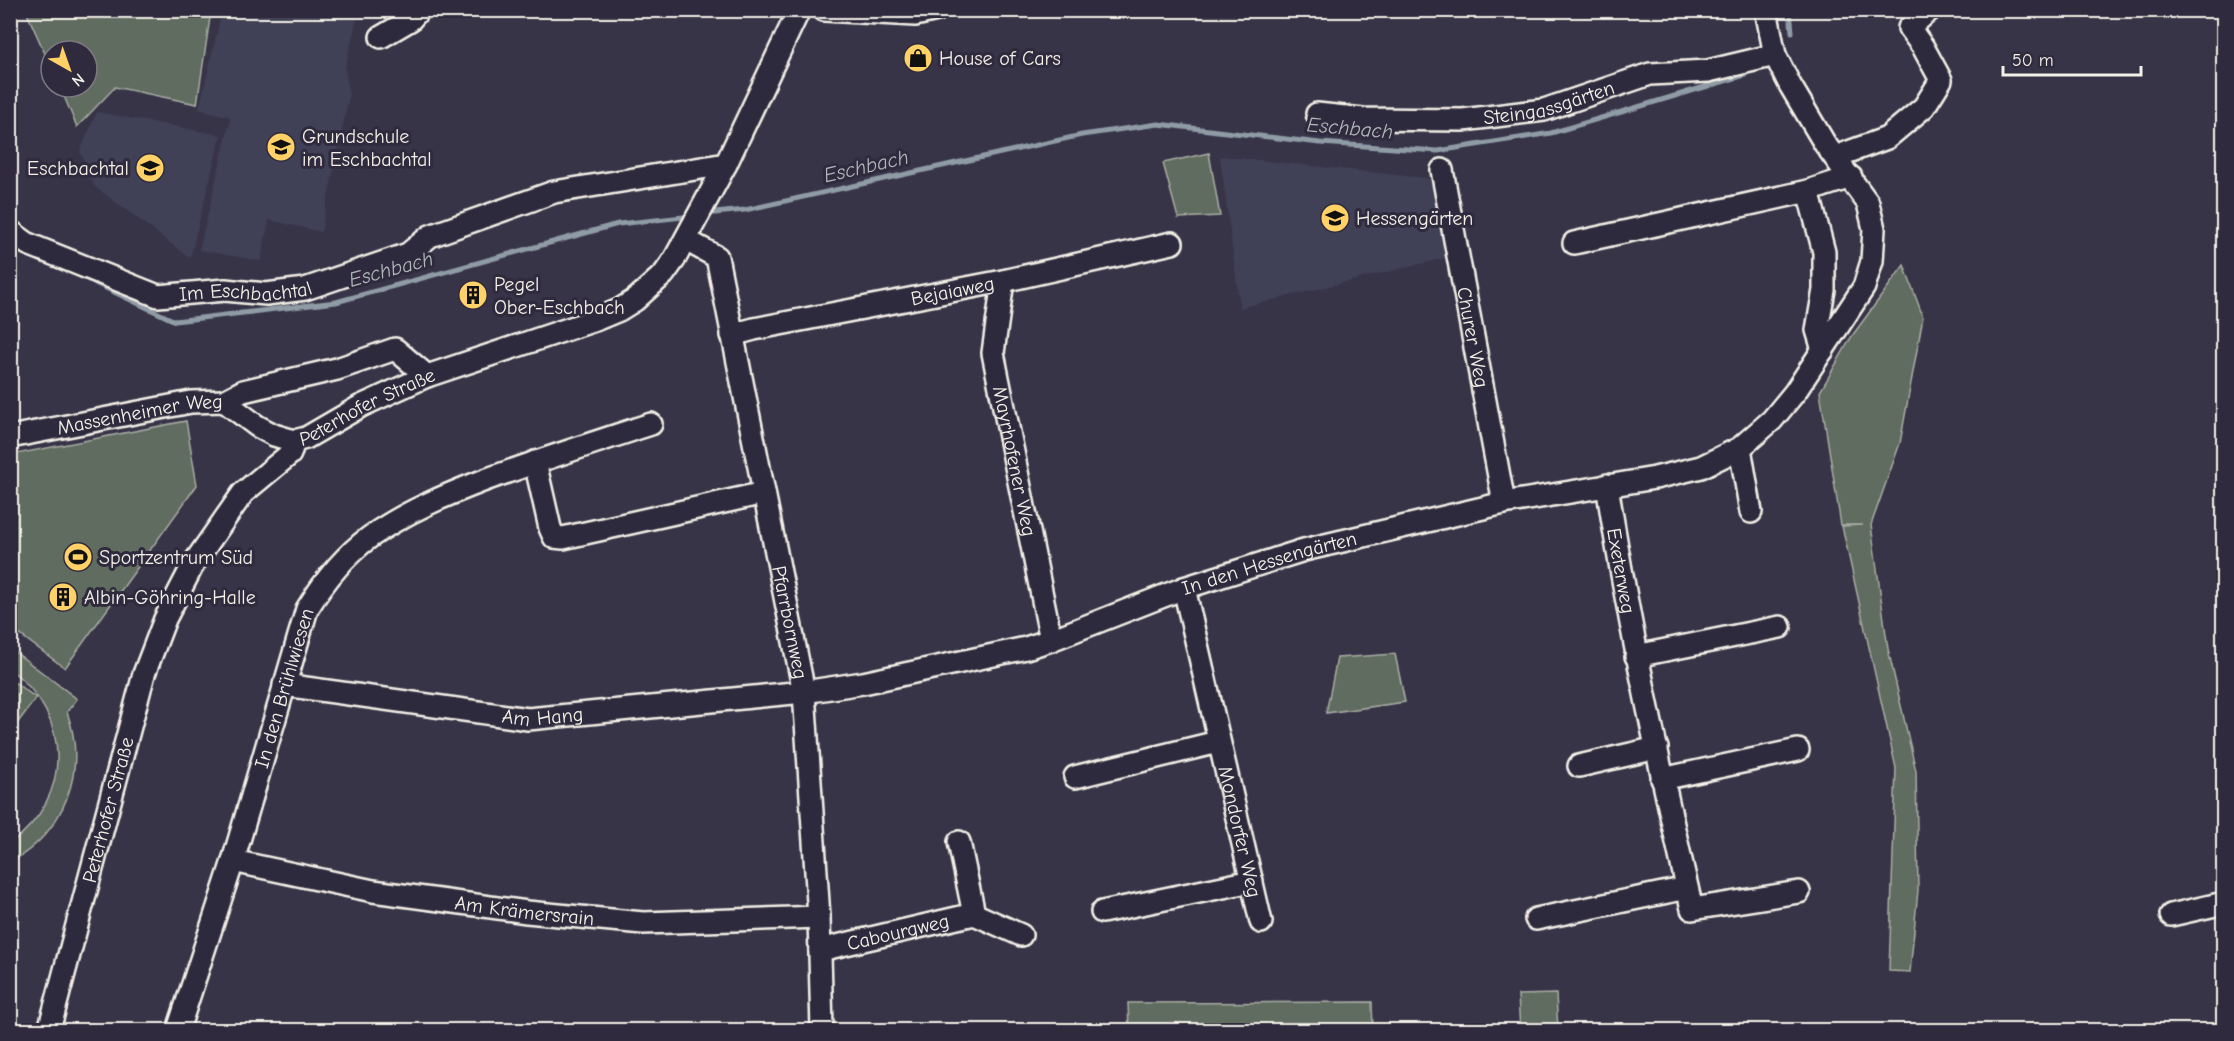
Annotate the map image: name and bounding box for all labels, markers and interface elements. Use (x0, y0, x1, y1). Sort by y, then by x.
north arrow (39, 39, 99, 99)
scale bar (2003, 39, 2141, 77)
shop icon: House of Cars (902, 42, 934, 74)
place label: House of Cars (939, 47, 1061, 70)
text: 50 m (2012, 50, 2054, 71)
text: N (68, 69, 88, 90)
street label: Steingassgärten (1482, 76, 1617, 129)
water label: Eschbach (1306, 112, 1394, 144)
place label: Grundschule im Eschbachtal (302, 125, 432, 171)
school or university icon: Grundschule im Eschbachtal (265, 131, 297, 163)
water label: Eschbach (821, 145, 911, 187)
school or university icon: Eschbachtal (134, 152, 166, 184)
place label: Eschbachtal (27, 157, 129, 180)
school or university icon: Hessengärten (1319, 202, 1351, 234)
place label: Hessengärten (1356, 207, 1473, 230)
water label: Eschbach (346, 246, 436, 292)
street label: Bejaiaweg (909, 271, 996, 310)
place label: Pegel Ober-Eschbach (494, 273, 625, 319)
street label: Im Eschbachtal (178, 276, 315, 306)
building icon: Pegel Ober-Eschbach (457, 279, 489, 311)
street label: Churer Weg (1452, 285, 1494, 389)
street label: Peterhofer Straße (297, 363, 438, 451)
street label: Mayrhofener Weg (988, 384, 1041, 538)
street label: Massenheimer Weg (55, 390, 223, 439)
street label: Exeterweg (1603, 526, 1640, 615)
street label: In den Hessengärten (1179, 527, 1359, 599)
sports icon: Sportzentrum Süd (62, 541, 94, 573)
place label: Sportzentrum Süd (99, 546, 253, 569)
street label: Pfarrbornweg (768, 564, 813, 681)
building icon: Albin-Göhring-Halle (47, 581, 79, 613)
place label: Albin-Göhring-Halle (84, 586, 256, 609)
street label: In den Brühlwiesen (249, 605, 318, 771)
street label: Am Hang (501, 702, 584, 731)
street label: Peterhofer Straße (77, 734, 138, 885)
street label: Mondorfer Weg (1214, 764, 1266, 900)
street label: Am Krämersrain (453, 891, 595, 930)
street label: Cabourgweg (844, 909, 951, 955)

